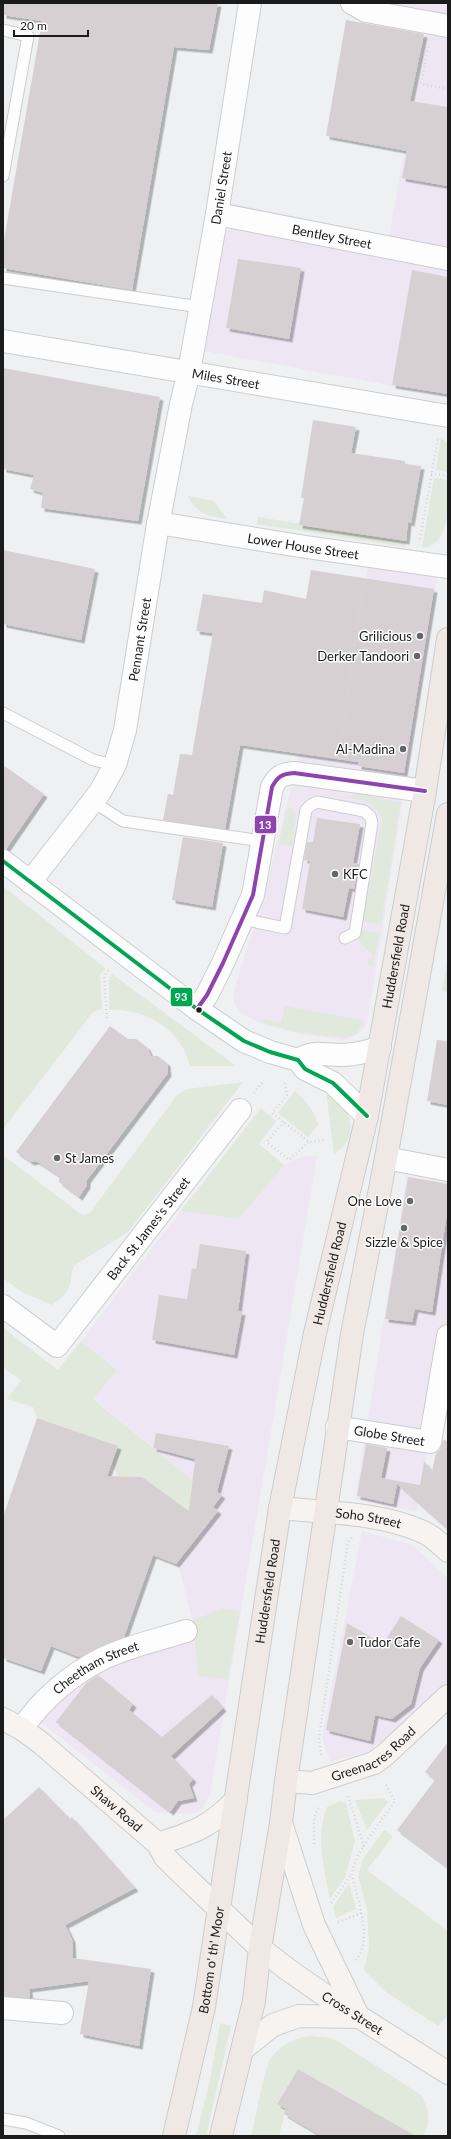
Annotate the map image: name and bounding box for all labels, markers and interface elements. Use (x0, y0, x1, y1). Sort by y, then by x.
scale bar (14, 12, 88, 38)
text: 20 m (20, 18, 47, 33)
street label: Daniel Street (207, 150, 235, 226)
street label: Bentley Street (291, 221, 373, 252)
street label: Miles Street (191, 365, 261, 392)
street label: Lower House Street (246, 530, 360, 562)
street label: Pennant Street (125, 596, 154, 683)
place label: Grilicious (359, 628, 412, 644)
marker: Grilicious (415, 631, 425, 641)
place label: Derker Tandoori (317, 648, 409, 664)
marker: Derker Tandoori (412, 651, 422, 661)
place label: Al-Madina (336, 741, 395, 757)
marker: Al-Madina (398, 744, 408, 754)
line badge: 13 (254, 815, 277, 834)
text: 13 (259, 818, 271, 831)
place label: KFC (343, 866, 368, 882)
marker: KFC (330, 869, 340, 879)
street label: Huddersfield Road (378, 903, 413, 1010)
line badge: 93 (170, 987, 193, 1007)
text: 93 (175, 990, 187, 1003)
unlabelled marker (194, 1005, 204, 1015)
place label: St James (65, 1150, 115, 1166)
marker: St James (52, 1153, 62, 1163)
street label: Back St James's Street (103, 1173, 193, 1283)
place label: One Love (347, 1193, 402, 1209)
marker: One Love (405, 1196, 415, 1206)
street label: Huddersfield Road (309, 1220, 349, 1327)
marker: Sizzle & Spice (399, 1223, 409, 1233)
place label: Sizzle & Spice (365, 1234, 443, 1250)
street label: Globe Street (353, 1422, 426, 1449)
street label: Soho Street (335, 1505, 404, 1531)
street label: Huddersfield Road (251, 1538, 283, 1645)
place label: Tudor Cafe (358, 1634, 420, 1650)
street label: Cheetham Street (49, 1637, 141, 1697)
marker: Tudor Cafe (345, 1637, 355, 1647)
street label: Greenacres Road (329, 1723, 419, 1784)
street label: Shaw Road (88, 1782, 146, 1835)
street label: Bottom o' th' Moor (195, 1905, 227, 2015)
street label: Cross Street (319, 1987, 386, 2038)

